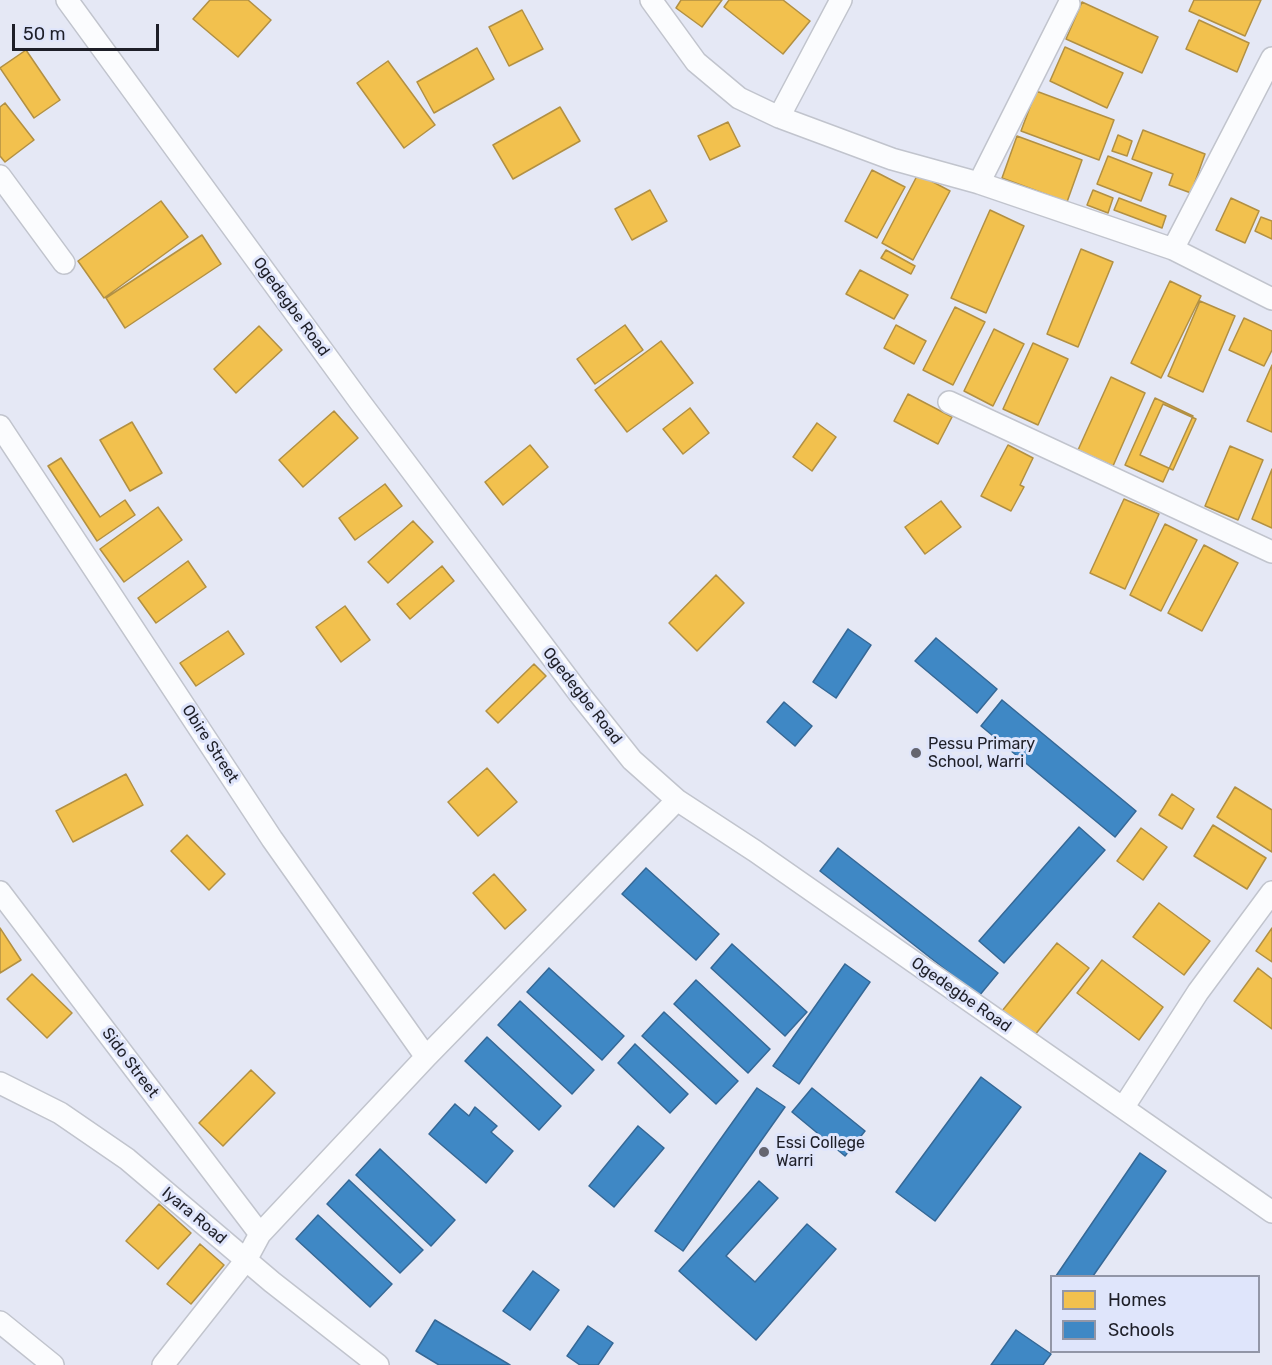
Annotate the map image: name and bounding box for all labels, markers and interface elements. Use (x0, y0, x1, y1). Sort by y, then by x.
scale bar (15, 12, 162, 50)
text: 50 m (23, 23, 66, 45)
street label: Ogedegbe Road (249, 254, 333, 360)
street label: Ogedegbe Road (538, 644, 626, 748)
street label: Obire Street (178, 701, 242, 787)
place label: Pessu Primary School, Warri (928, 734, 1035, 772)
marker: Pessu Primary School, Warri (909, 746, 923, 760)
street label: Ogedegbe Road (907, 953, 1015, 1037)
street label: Sido Street (97, 1024, 163, 1102)
place label: Essi College Warri (776, 1133, 865, 1171)
marker: Essi College Warri (757, 1145, 771, 1159)
street label: Iyara Road (158, 1183, 230, 1249)
legend (1050, 1275, 1260, 1353)
text: Homes (1108, 1289, 1166, 1311)
text: Schools (1108, 1319, 1174, 1341)

